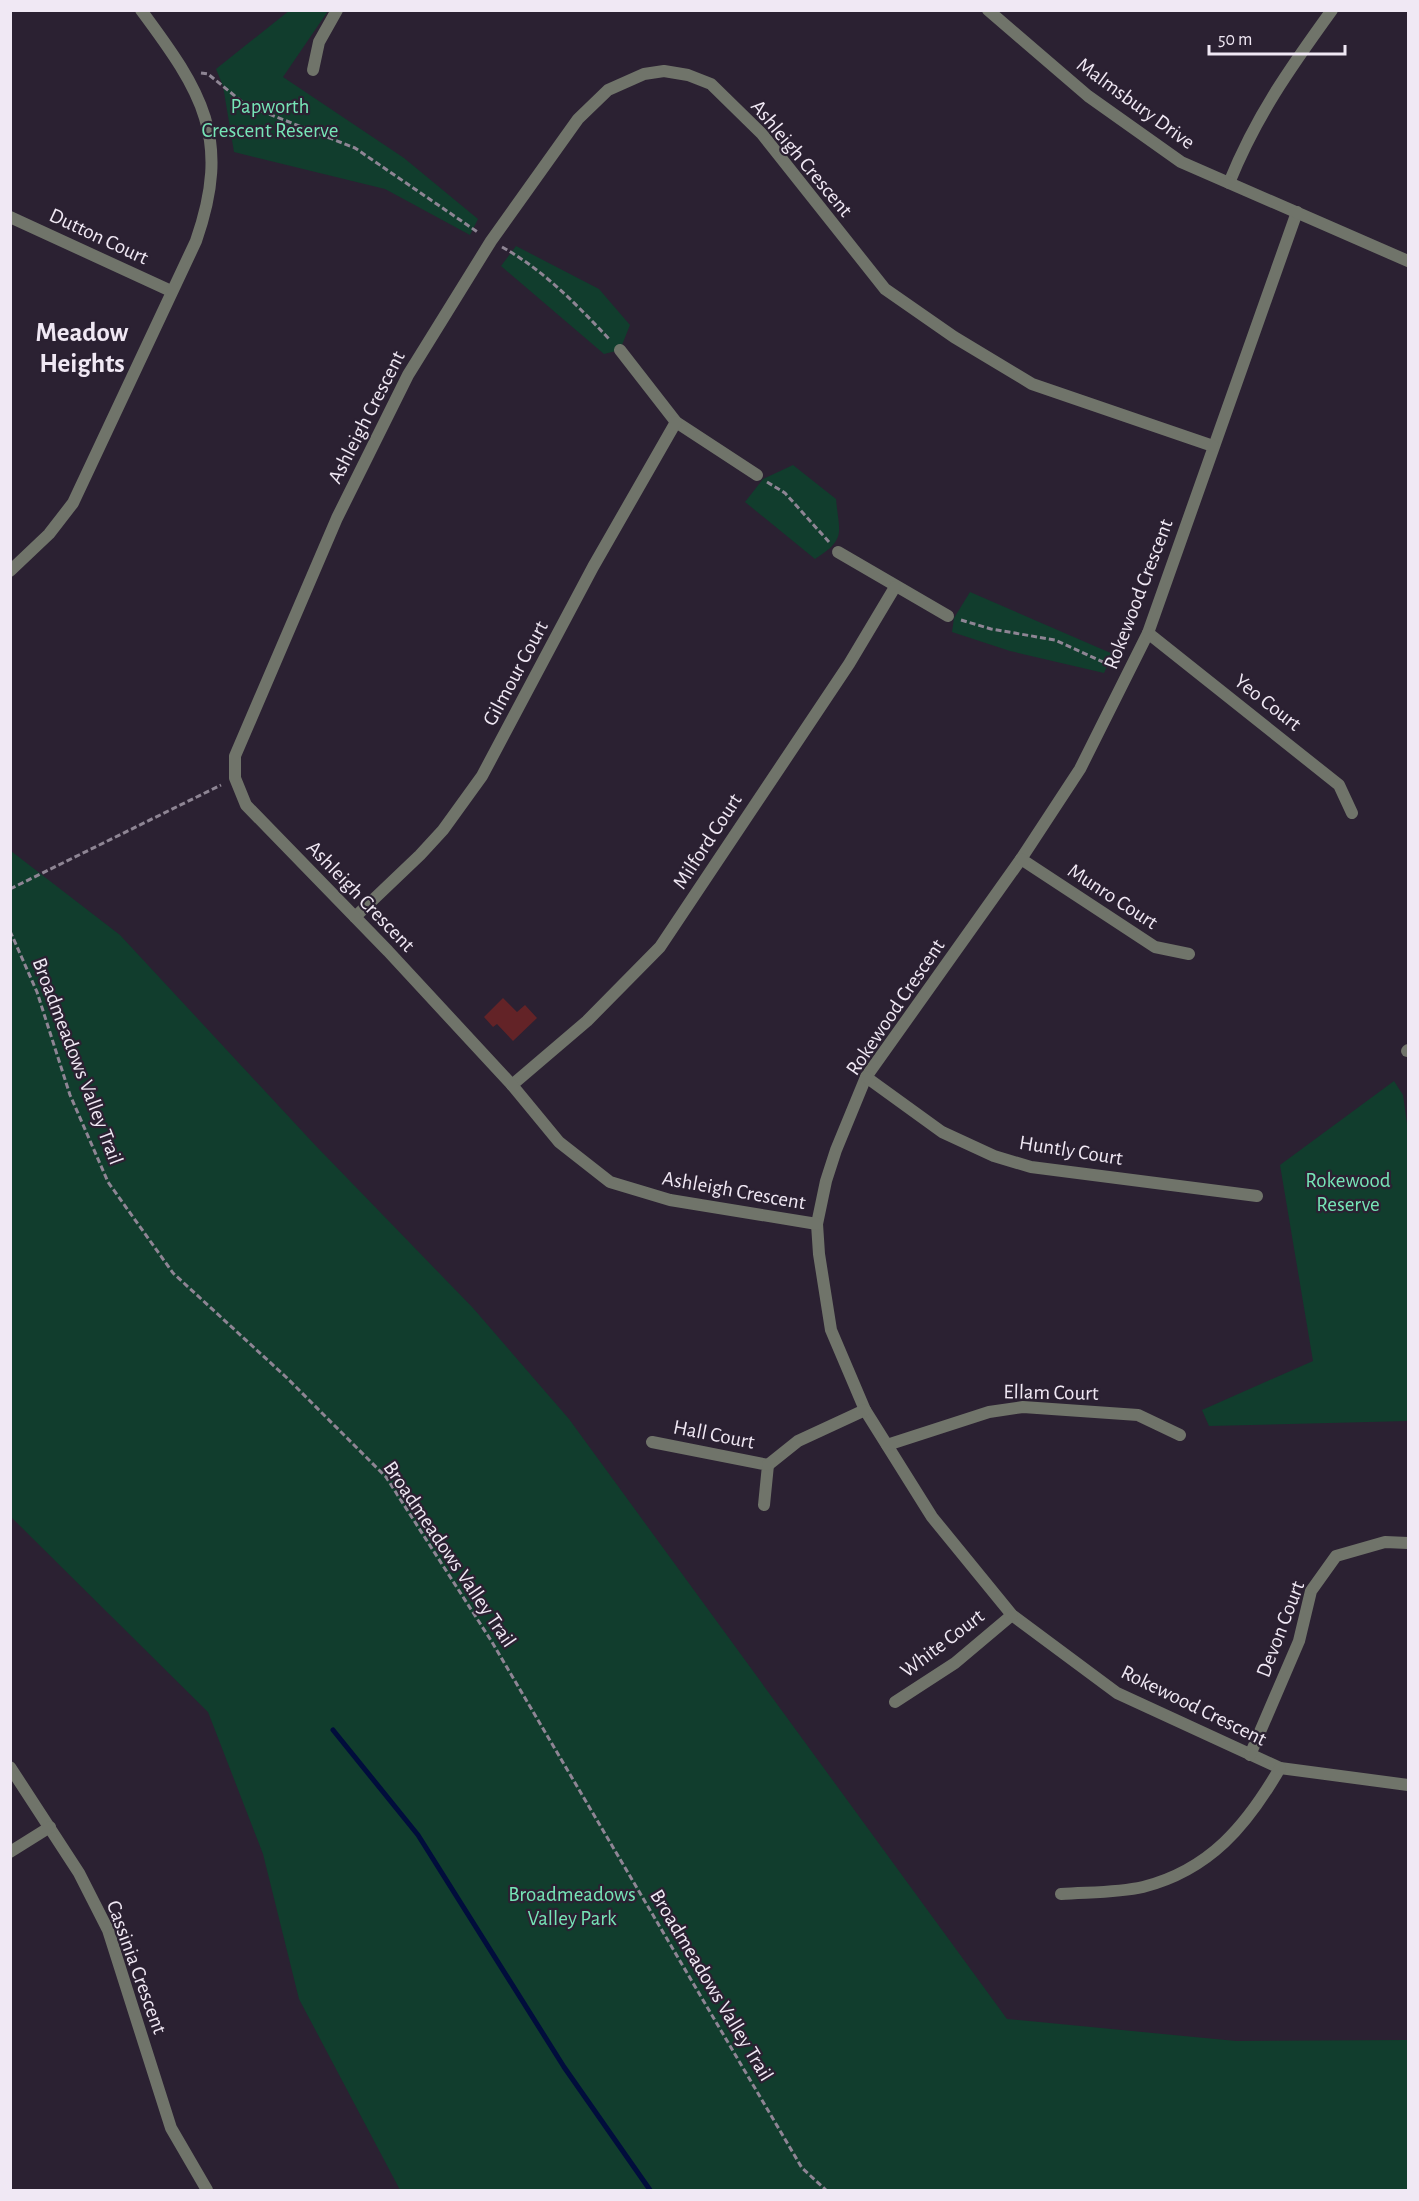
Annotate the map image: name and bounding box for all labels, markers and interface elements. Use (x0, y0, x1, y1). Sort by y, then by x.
scale bar (1209, 18, 1346, 56)
text: 50 m (1218, 31, 1252, 49)
street label: Malmsbury Drive (1073, 54, 1199, 153)
park label: Papworth Crescent Reserve (202, 96, 338, 141)
street label: Ashleigh Crescent (747, 96, 857, 221)
street label: Dutton Court (46, 204, 152, 269)
district label: Meadow Heights (36, 319, 129, 377)
street label: Ashleigh Crescent (324, 347, 409, 487)
street label: Rokewood Crescent (1100, 516, 1177, 672)
street label: Gilmour Court (479, 617, 552, 729)
street label: Yeo Court (1230, 670, 1305, 735)
street label: Milford Court (669, 790, 746, 893)
street label: Ashleigh Crescent (303, 837, 419, 956)
street label: Munro Court (1064, 860, 1162, 933)
street label: Rokewood Crescent (842, 935, 949, 1079)
street label: Broadmeadows Valley Trail (28, 955, 127, 1167)
street label: Huntly Court (1018, 1132, 1125, 1169)
street label: Ashleigh Crescent (660, 1168, 808, 1214)
park label: Rokewood Reserve (1305, 1170, 1391, 1215)
street label: Ellam Court (1003, 1381, 1099, 1404)
street label: Hall Court (672, 1416, 757, 1453)
street label: Broadmeadows Valley Trail (379, 1457, 520, 1651)
street label: Devon Court (1253, 1578, 1308, 1680)
street label: White Court (896, 1605, 988, 1682)
street label: Rokewood Crescent (1118, 1661, 1270, 1750)
park label: Broadmeadows Valley Park (508, 1884, 636, 1929)
street label: Broadmeadows Valley Trail (646, 1886, 777, 2085)
street label: Cassinia Crescent (103, 1898, 170, 2037)

